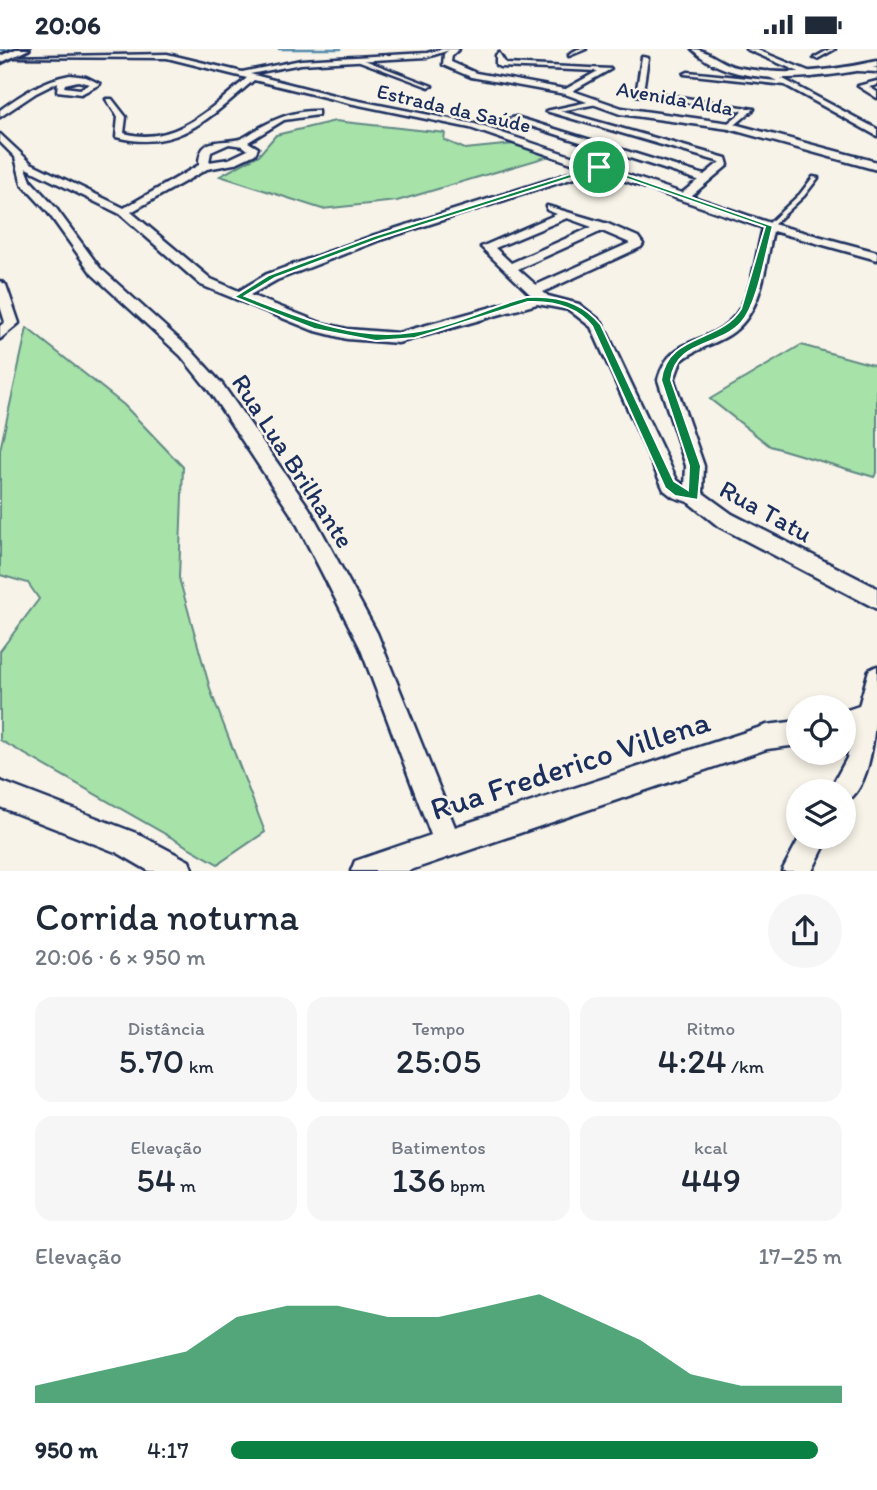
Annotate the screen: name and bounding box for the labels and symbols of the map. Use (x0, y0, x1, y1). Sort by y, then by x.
street label: Avenida Alda (615, 75, 735, 121)
street label: Estrada da Saúde (375, 78, 533, 138)
pin (569, 137, 629, 197)
street label: Rua Lua Brilhante (225, 368, 361, 554)
street label: Rua Tatu (714, 473, 818, 549)
street label: Rua Frederico Villena (426, 702, 715, 828)

